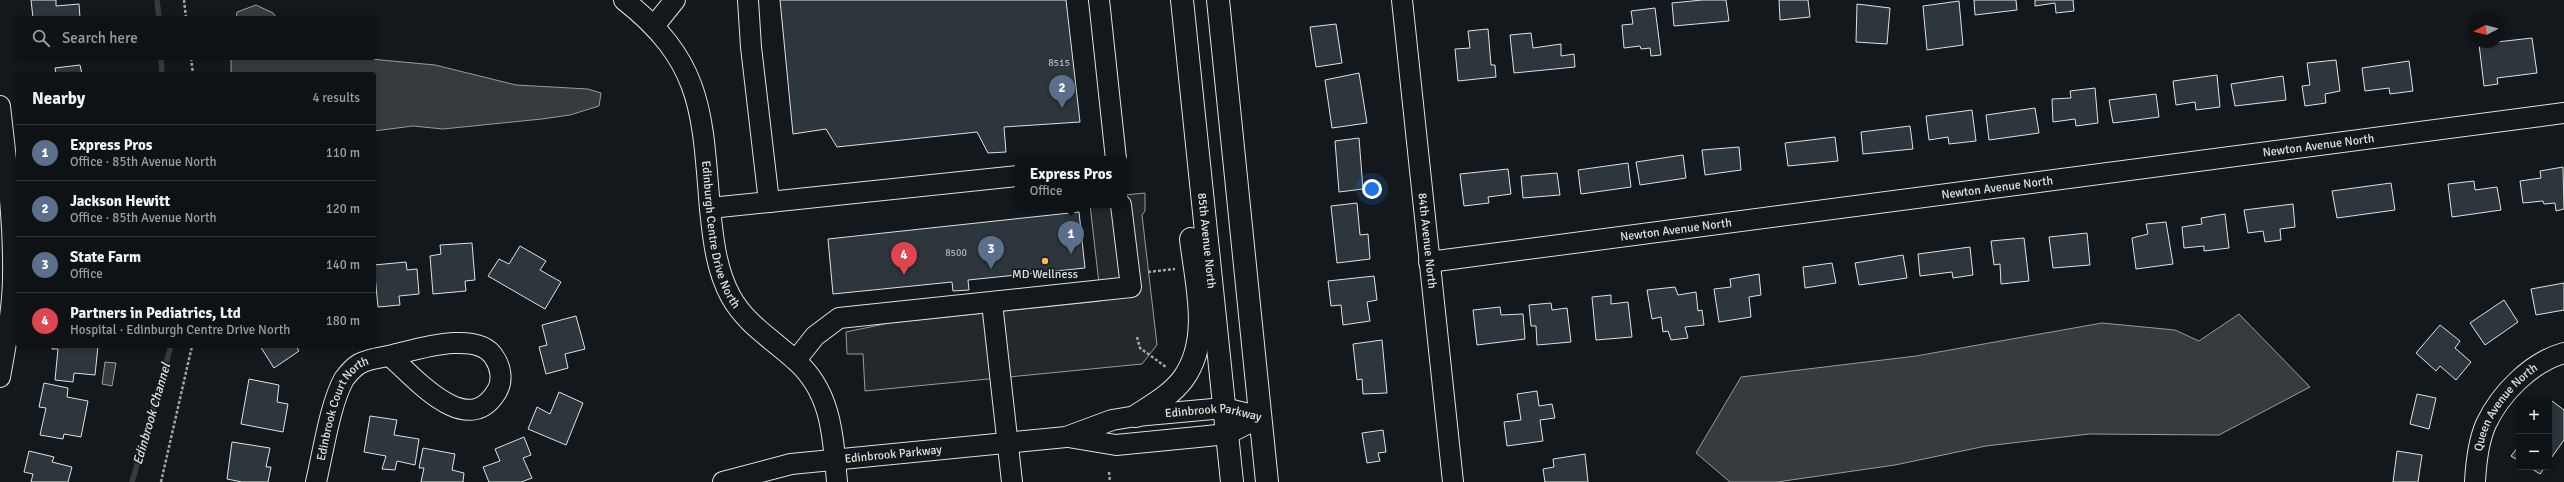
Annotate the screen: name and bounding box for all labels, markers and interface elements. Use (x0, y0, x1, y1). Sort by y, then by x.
north arrow (2468, 12, 2504, 48)
search box (16, 16, 376, 60)
icon: search (30, 27, 52, 49)
text: Search here (62, 29, 138, 47)
house number: 8515 (1048, 57, 1070, 69)
pin: 2 (1049, 75, 1075, 108)
text: Nearby (32, 88, 85, 109)
text: 4 results (312, 90, 360, 106)
street label: Newton Avenue North (2262, 130, 2375, 160)
text: Express Pros (70, 136, 153, 154)
text: 1 (41, 145, 49, 161)
text: 110 m (326, 145, 360, 161)
text: Office · 85th Avenue North (70, 154, 217, 170)
popup (1015, 156, 1127, 208)
street label: Edinburgh Centre Drive North (699, 160, 744, 311)
text: Express Pros (1030, 165, 1112, 183)
street label: Newton Avenue North (1940, 173, 2054, 202)
your location (1362, 179, 1382, 199)
text: Office (1030, 183, 1062, 199)
text: Jackson Hewitt (70, 192, 170, 210)
street label: 85th Avenue North (1195, 192, 1219, 289)
street label: 84th Avenue North (1415, 192, 1440, 289)
text: 2 (41, 201, 49, 217)
text: 120 m (326, 201, 360, 217)
text: Office · 85th Avenue North (70, 210, 217, 226)
street label: Newton Avenue North (1619, 215, 1733, 244)
pin: 1 (1058, 221, 1084, 254)
pin: 3 (978, 236, 1004, 269)
pin: 4 (891, 242, 917, 275)
house number: 8500 (945, 247, 967, 259)
text: State Farm (70, 248, 141, 266)
marker: MD Wellness (1040, 256, 1050, 266)
text: 3 (41, 257, 49, 273)
text: 140 m (326, 257, 360, 273)
text: Office (70, 266, 103, 282)
place label: MD Wellness (1012, 267, 1078, 282)
text: Partners in Pediatrics, Ltd (70, 304, 241, 322)
text: 4 (41, 313, 49, 329)
text: 180 m (326, 313, 360, 329)
text: Hospital · Edinburgh Centre Drive North (70, 322, 290, 338)
street label: Edinbrook Court North (313, 353, 371, 462)
water label: Edinbrook Channel (130, 360, 174, 467)
street label: Queen Avenue North (2471, 360, 2540, 452)
map controls (2516, 398, 2552, 470)
button: + (2516, 398, 2552, 434)
street label: Edinbrook Parkway (1164, 400, 1264, 424)
button: − (2516, 434, 2552, 470)
street label: Edinbrook Parkway (844, 442, 943, 466)

